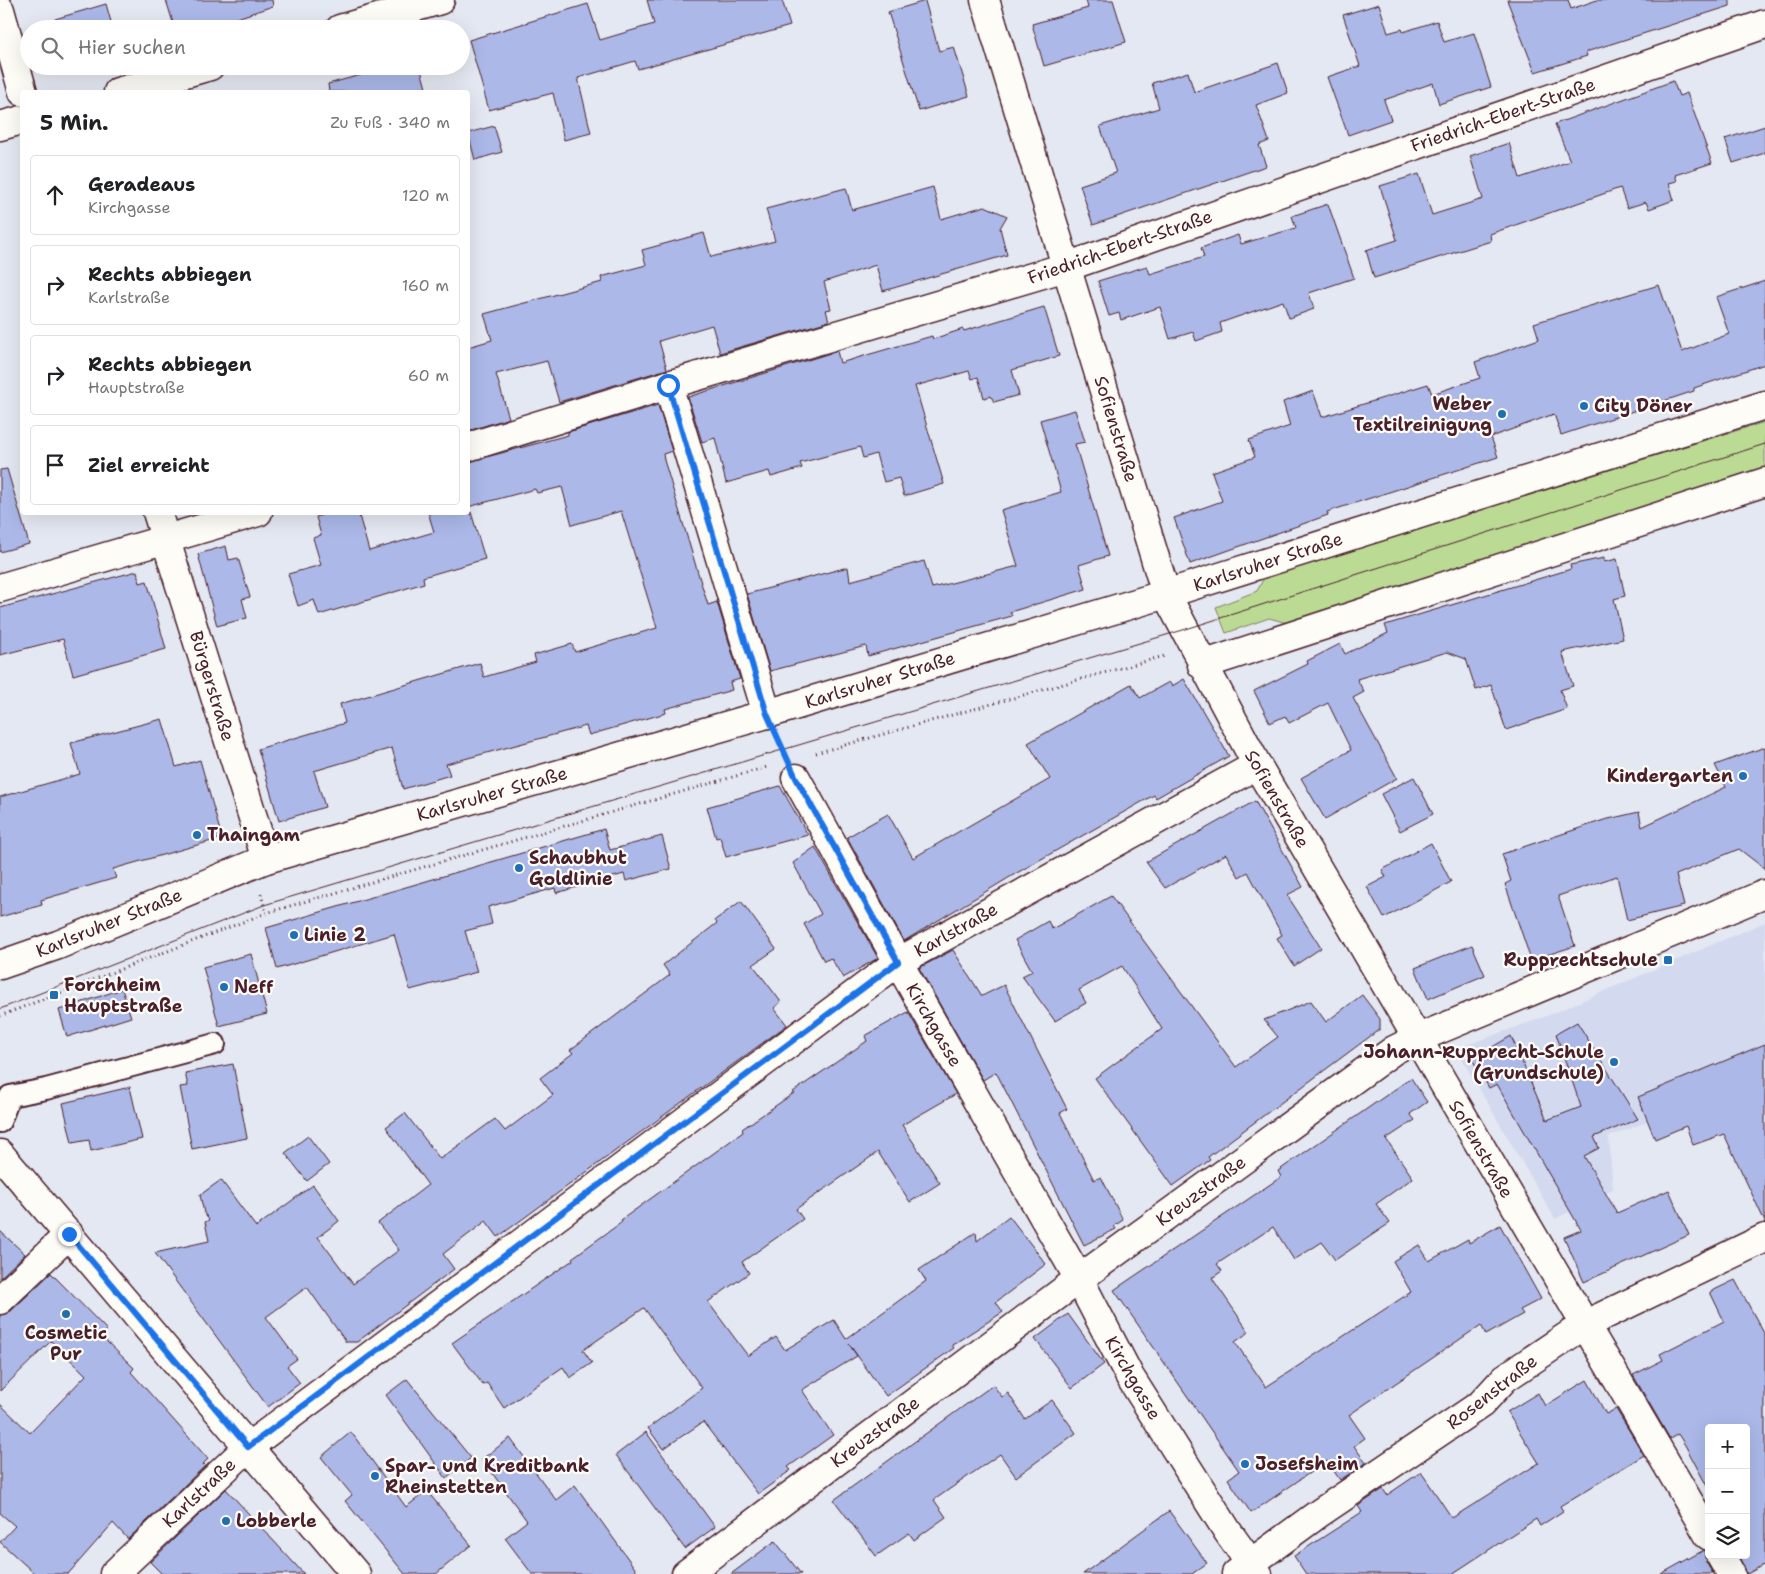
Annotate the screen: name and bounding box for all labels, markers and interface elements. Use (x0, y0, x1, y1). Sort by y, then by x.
search box (20, 20, 470, 75)
icon: search (38, 34, 66, 62)
text: Hier suchen (78, 35, 186, 60)
street label: Friedrich-Ebert-Straße (1407, 72, 1599, 158)
text: 5 Min. (40, 109, 109, 137)
text: Zu Fuß · 340 m (330, 112, 450, 133)
text: Geradeaus (88, 172, 195, 197)
icon: ahead (41, 181, 69, 209)
text: 120 m (402, 185, 449, 206)
text: Kirchgasse (88, 197, 171, 218)
street label: Friedrich-Ebert-Straße (1024, 204, 1216, 290)
text: Rechts abbiegen (88, 262, 252, 287)
icon: right (41, 271, 69, 299)
text: 160 m (402, 275, 449, 296)
text: Karlstraße (88, 287, 170, 308)
text: Rechts abbiegen (88, 352, 252, 377)
icon: right (41, 361, 69, 389)
text: 60 m (408, 365, 449, 386)
street label: Sofienstraße (1088, 373, 1144, 485)
route start (657, 374, 680, 397)
text: Hauptstraße (88, 377, 185, 398)
place label: Weber Textilreinigung (1353, 392, 1492, 437)
place label: City Döner (1594, 394, 1693, 418)
marker: City Döner (1578, 400, 1590, 412)
marker: Weber Textilreinigung (1496, 408, 1508, 420)
icon: arrive (41, 451, 69, 479)
text: Ziel erreicht (88, 453, 209, 478)
street label: Karlsruher Straße (1190, 527, 1346, 597)
street label: Bürgerstraße (184, 628, 240, 744)
street label: Karlsruher Straße (802, 646, 958, 714)
street label: Sofienstraße (1239, 745, 1315, 853)
street label: Karlsruher Straße (414, 761, 570, 827)
place label: Kindergarten (1607, 764, 1733, 788)
marker: Kindergarten (1737, 770, 1749, 782)
place label: Thaingam (207, 823, 301, 847)
marker: Thaingam (191, 829, 203, 841)
place label: Schaubhut Goldlinie (529, 846, 627, 891)
marker: Schaubhut Goldlinie (513, 862, 525, 874)
street label: Karlsruher Straße (32, 883, 186, 963)
street label: Karlstraße (910, 897, 1002, 963)
place label: Linie 2 (304, 923, 366, 947)
marker: Linie 2 (288, 929, 300, 941)
place label: Rupprechtschule (1504, 948, 1658, 972)
marker: Rupprechtschule (1662, 954, 1674, 966)
place label: Forchheim Hauptstraße (64, 973, 183, 1018)
place label: Neff (234, 975, 274, 999)
street label: Kirchgasse (900, 979, 968, 1071)
marker: Neff (218, 981, 230, 993)
marker: Forchheim Hauptstraße (48, 989, 60, 1001)
place label: Johann-Rupprecht-Schule (Grundschule) (1363, 1040, 1604, 1085)
marker: Johann-Rupprecht-Schule (Grundschule) (1608, 1056, 1620, 1068)
street label: Sofienstraße (1443, 1095, 1519, 1203)
street label: Kreuzstraße (1151, 1150, 1251, 1232)
route end (58, 1223, 81, 1246)
marker: Cosmetic Pur (60, 1308, 72, 1320)
place label: Cosmetic Pur (25, 1321, 107, 1366)
street label: Kirchgasse (1099, 1332, 1167, 1424)
street label: Rosenstraße (1442, 1349, 1542, 1435)
street label: Kreuzstraße (826, 1391, 924, 1473)
map controls (1705, 1424, 1750, 1559)
button: + (1705, 1424, 1750, 1469)
place label: Josefsheim (1255, 1452, 1359, 1476)
street label: Karlstraße (157, 1453, 241, 1533)
place label: Spar- und Kreditbank Rheinstetten (385, 1454, 590, 1499)
marker: Josefsheim (1239, 1458, 1251, 1470)
button: − (1705, 1469, 1750, 1514)
marker: Spar- und Kreditbank Rheinstetten (369, 1470, 381, 1482)
place label: Lobberle (236, 1509, 317, 1533)
button: layers (1705, 1514, 1750, 1559)
marker: Lobberle (220, 1515, 232, 1527)

